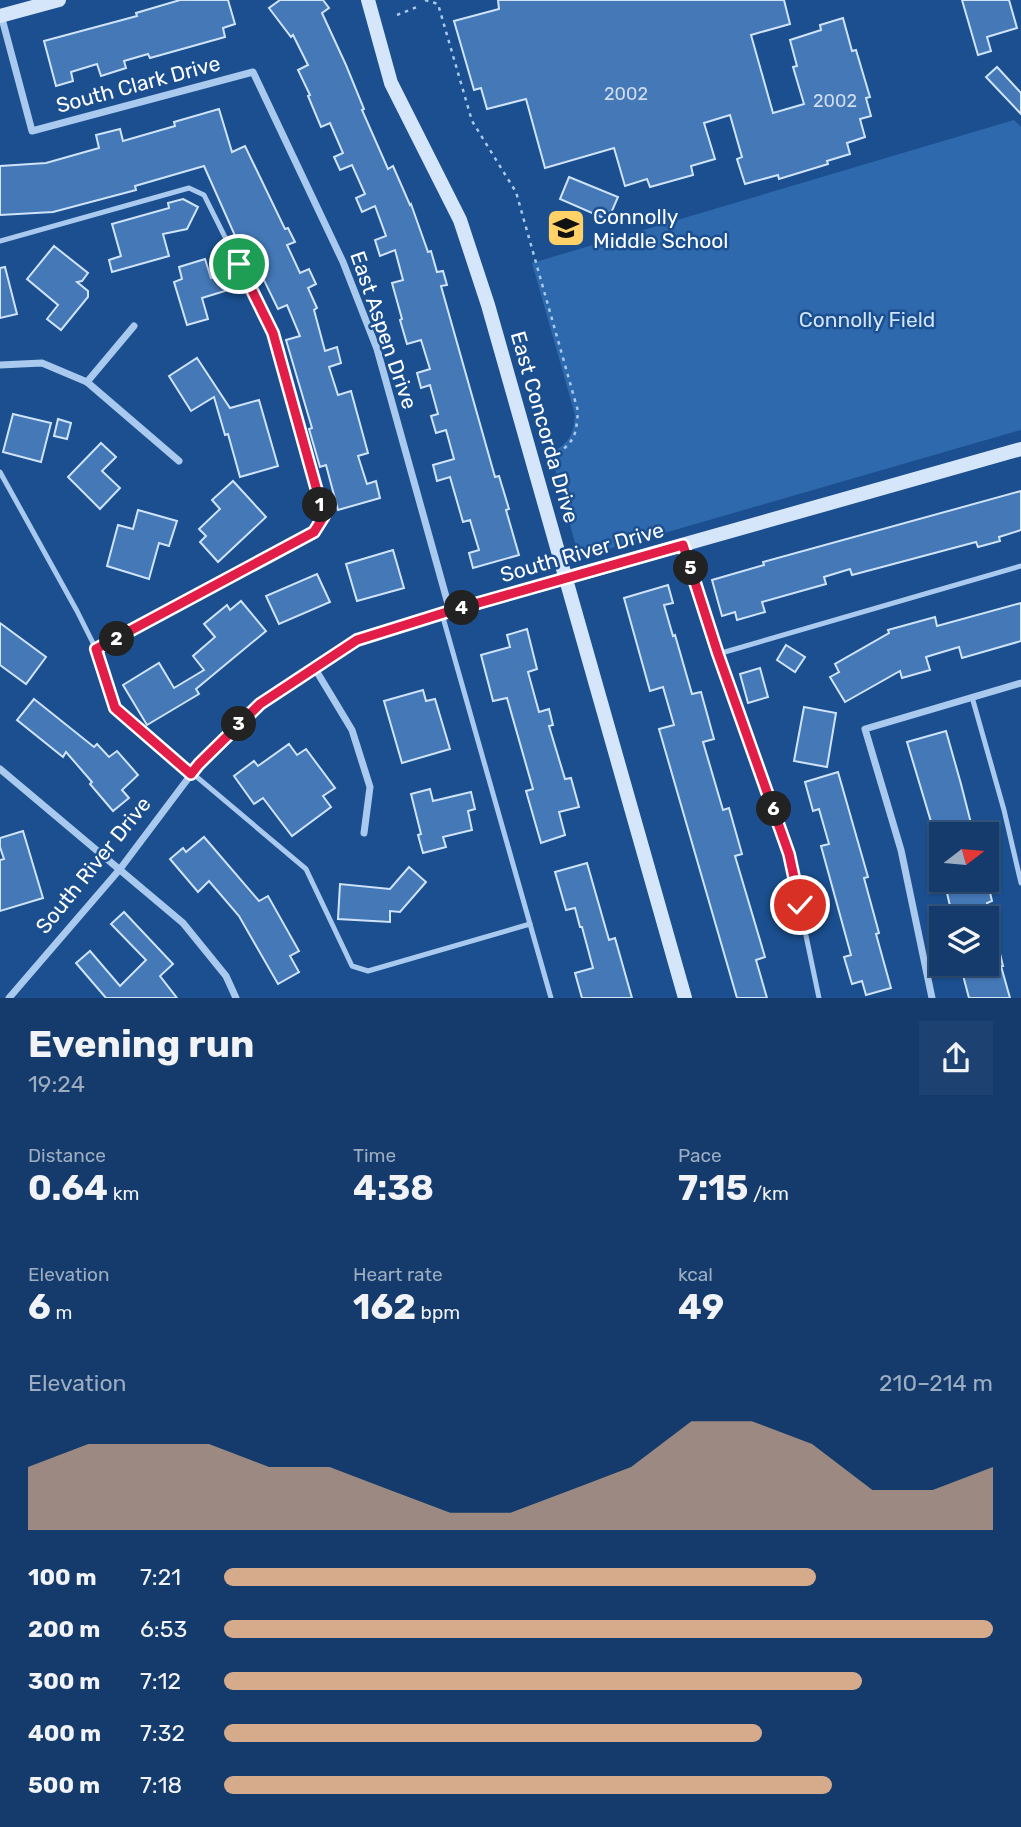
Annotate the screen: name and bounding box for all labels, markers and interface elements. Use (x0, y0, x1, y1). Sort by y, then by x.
street label: South Clark Drive (53, 50, 223, 118)
house number: 2002 (604, 83, 648, 105)
house number: 2002 (813, 90, 857, 112)
place label: Connolly Middle School (593, 204, 728, 253)
school or university icon: Connolly Middle School (545, 207, 587, 249)
pin (209, 234, 269, 294)
icon: arrive (220, 245, 258, 283)
street label: East Aspen Drive (345, 248, 423, 412)
park label: Connolly Field (799, 307, 935, 332)
street label: East Concorda Drive (506, 328, 584, 526)
pin: 1 (302, 488, 338, 522)
text: 1 (315, 493, 324, 516)
street label: South River Drive (497, 517, 667, 587)
pin: 5 (674, 550, 708, 586)
text: 5 (684, 556, 697, 579)
pin: 4 (444, 590, 480, 626)
text: 4 (455, 596, 468, 619)
pin: 2 (100, 622, 134, 656)
text: 2 (110, 627, 123, 650)
pin: 3 (222, 706, 256, 742)
text: 3 (232, 712, 245, 735)
street label: South River Drive (30, 791, 156, 939)
pin: 6 (756, 792, 792, 826)
text: 6 (767, 797, 780, 820)
north arrow (929, 822, 999, 892)
map controls (929, 822, 999, 976)
pin (770, 875, 830, 935)
icon: check (781, 886, 819, 924)
button: layers (929, 906, 999, 976)
text: Evening run (28, 1021, 254, 1067)
button: share (919, 1021, 993, 1095)
text: 19:24 (28, 1070, 85, 1098)
text: Distance (28, 1144, 106, 1167)
text: Time (353, 1144, 396, 1167)
text: Pace (678, 1144, 722, 1167)
text: 0.64 (28, 1167, 108, 1209)
text: 4:38 (353, 1167, 434, 1209)
text: 7:15 (678, 1167, 748, 1209)
text: km (108, 1182, 139, 1205)
text: /km (748, 1182, 789, 1205)
text: Elevation (28, 1263, 109, 1286)
text: Heart rate (353, 1263, 443, 1286)
text: kcal (678, 1263, 713, 1286)
text: 6 (28, 1286, 51, 1328)
text: 162 (353, 1286, 416, 1328)
text: 49 (678, 1286, 724, 1328)
text: m (51, 1301, 72, 1324)
text: bpm (416, 1301, 460, 1324)
text: Elevation (28, 1369, 127, 1397)
text: 210–214 m (879, 1369, 993, 1397)
text: 100 m (28, 1563, 97, 1591)
text: 7:21 (140, 1563, 181, 1591)
text: 200 m (28, 1615, 100, 1643)
text: 6:53 (140, 1615, 187, 1643)
text: 300 m (28, 1667, 100, 1695)
text: 7:12 (140, 1667, 181, 1695)
text: 400 m (28, 1719, 101, 1747)
text: 7:32 (140, 1719, 185, 1747)
text: 500 m (28, 1771, 100, 1799)
text: 7:18 (140, 1771, 182, 1799)

